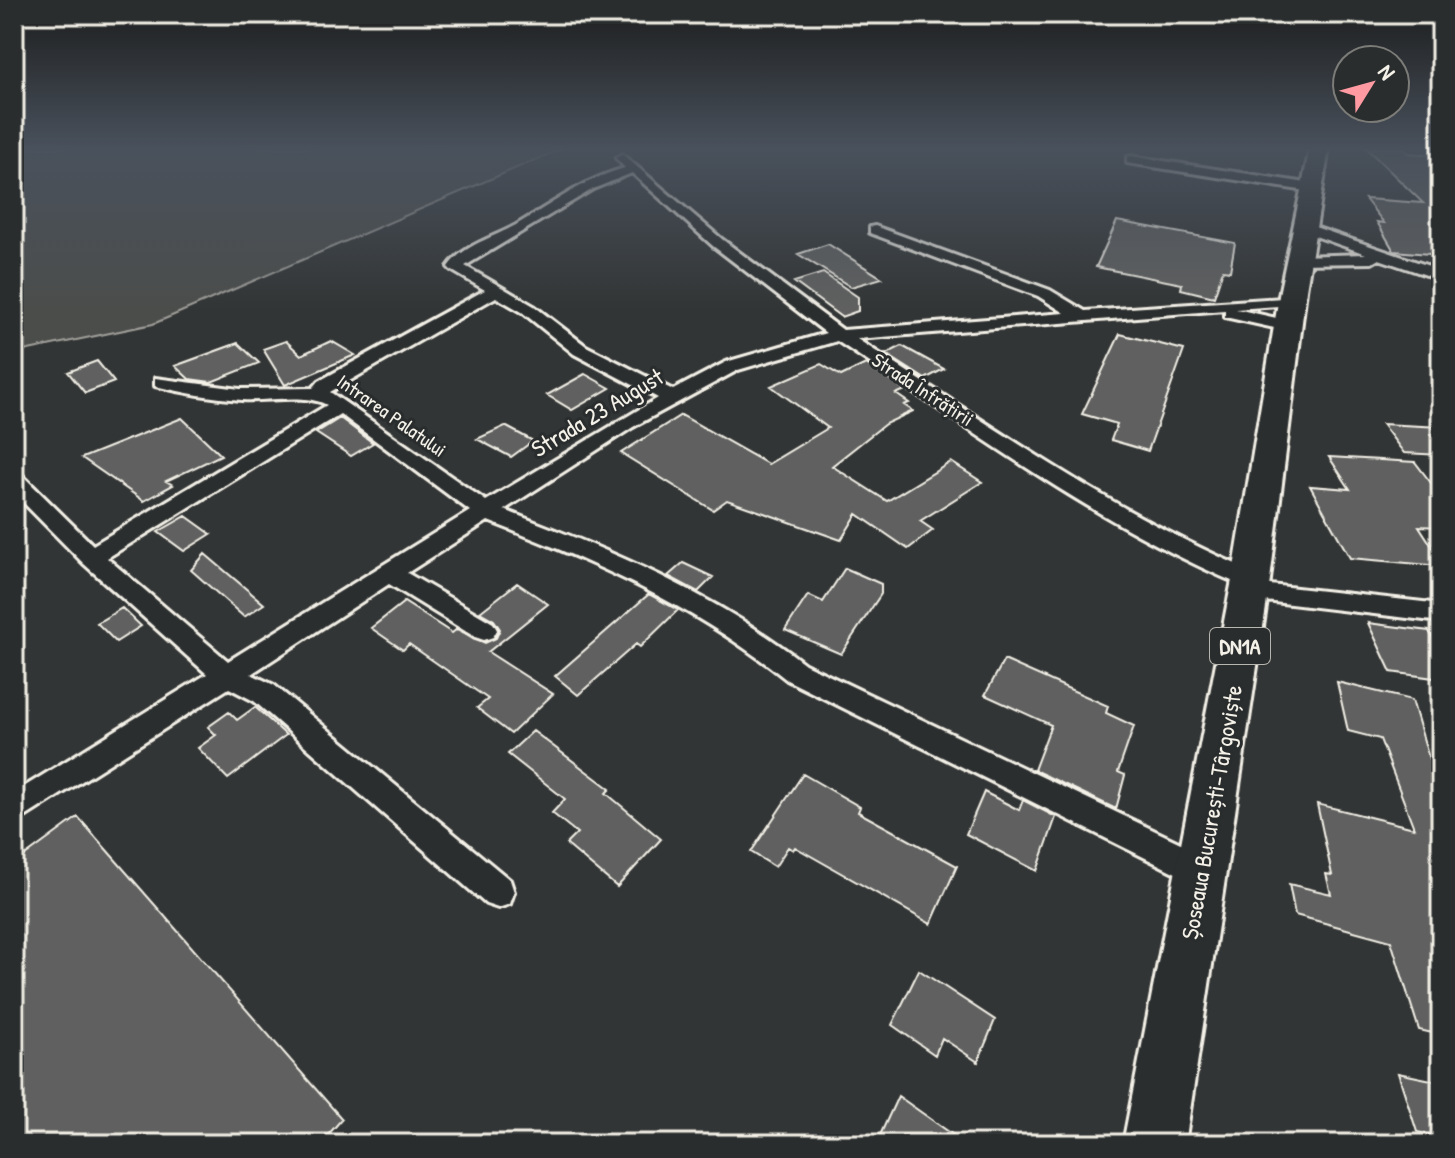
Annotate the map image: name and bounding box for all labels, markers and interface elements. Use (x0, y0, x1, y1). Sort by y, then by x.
north arrow (1331, 44, 1411, 124)
text: N (1371, 58, 1403, 86)
street label: Strada Înfrățirii (867, 346, 979, 432)
street label: Strada 23 August (525, 360, 670, 464)
street label: Intrarea Palatului (332, 367, 452, 463)
road number: DN1A (1210, 628, 1270, 664)
street label: Șoseaua București-Târgoviște (1173, 682, 1249, 942)

